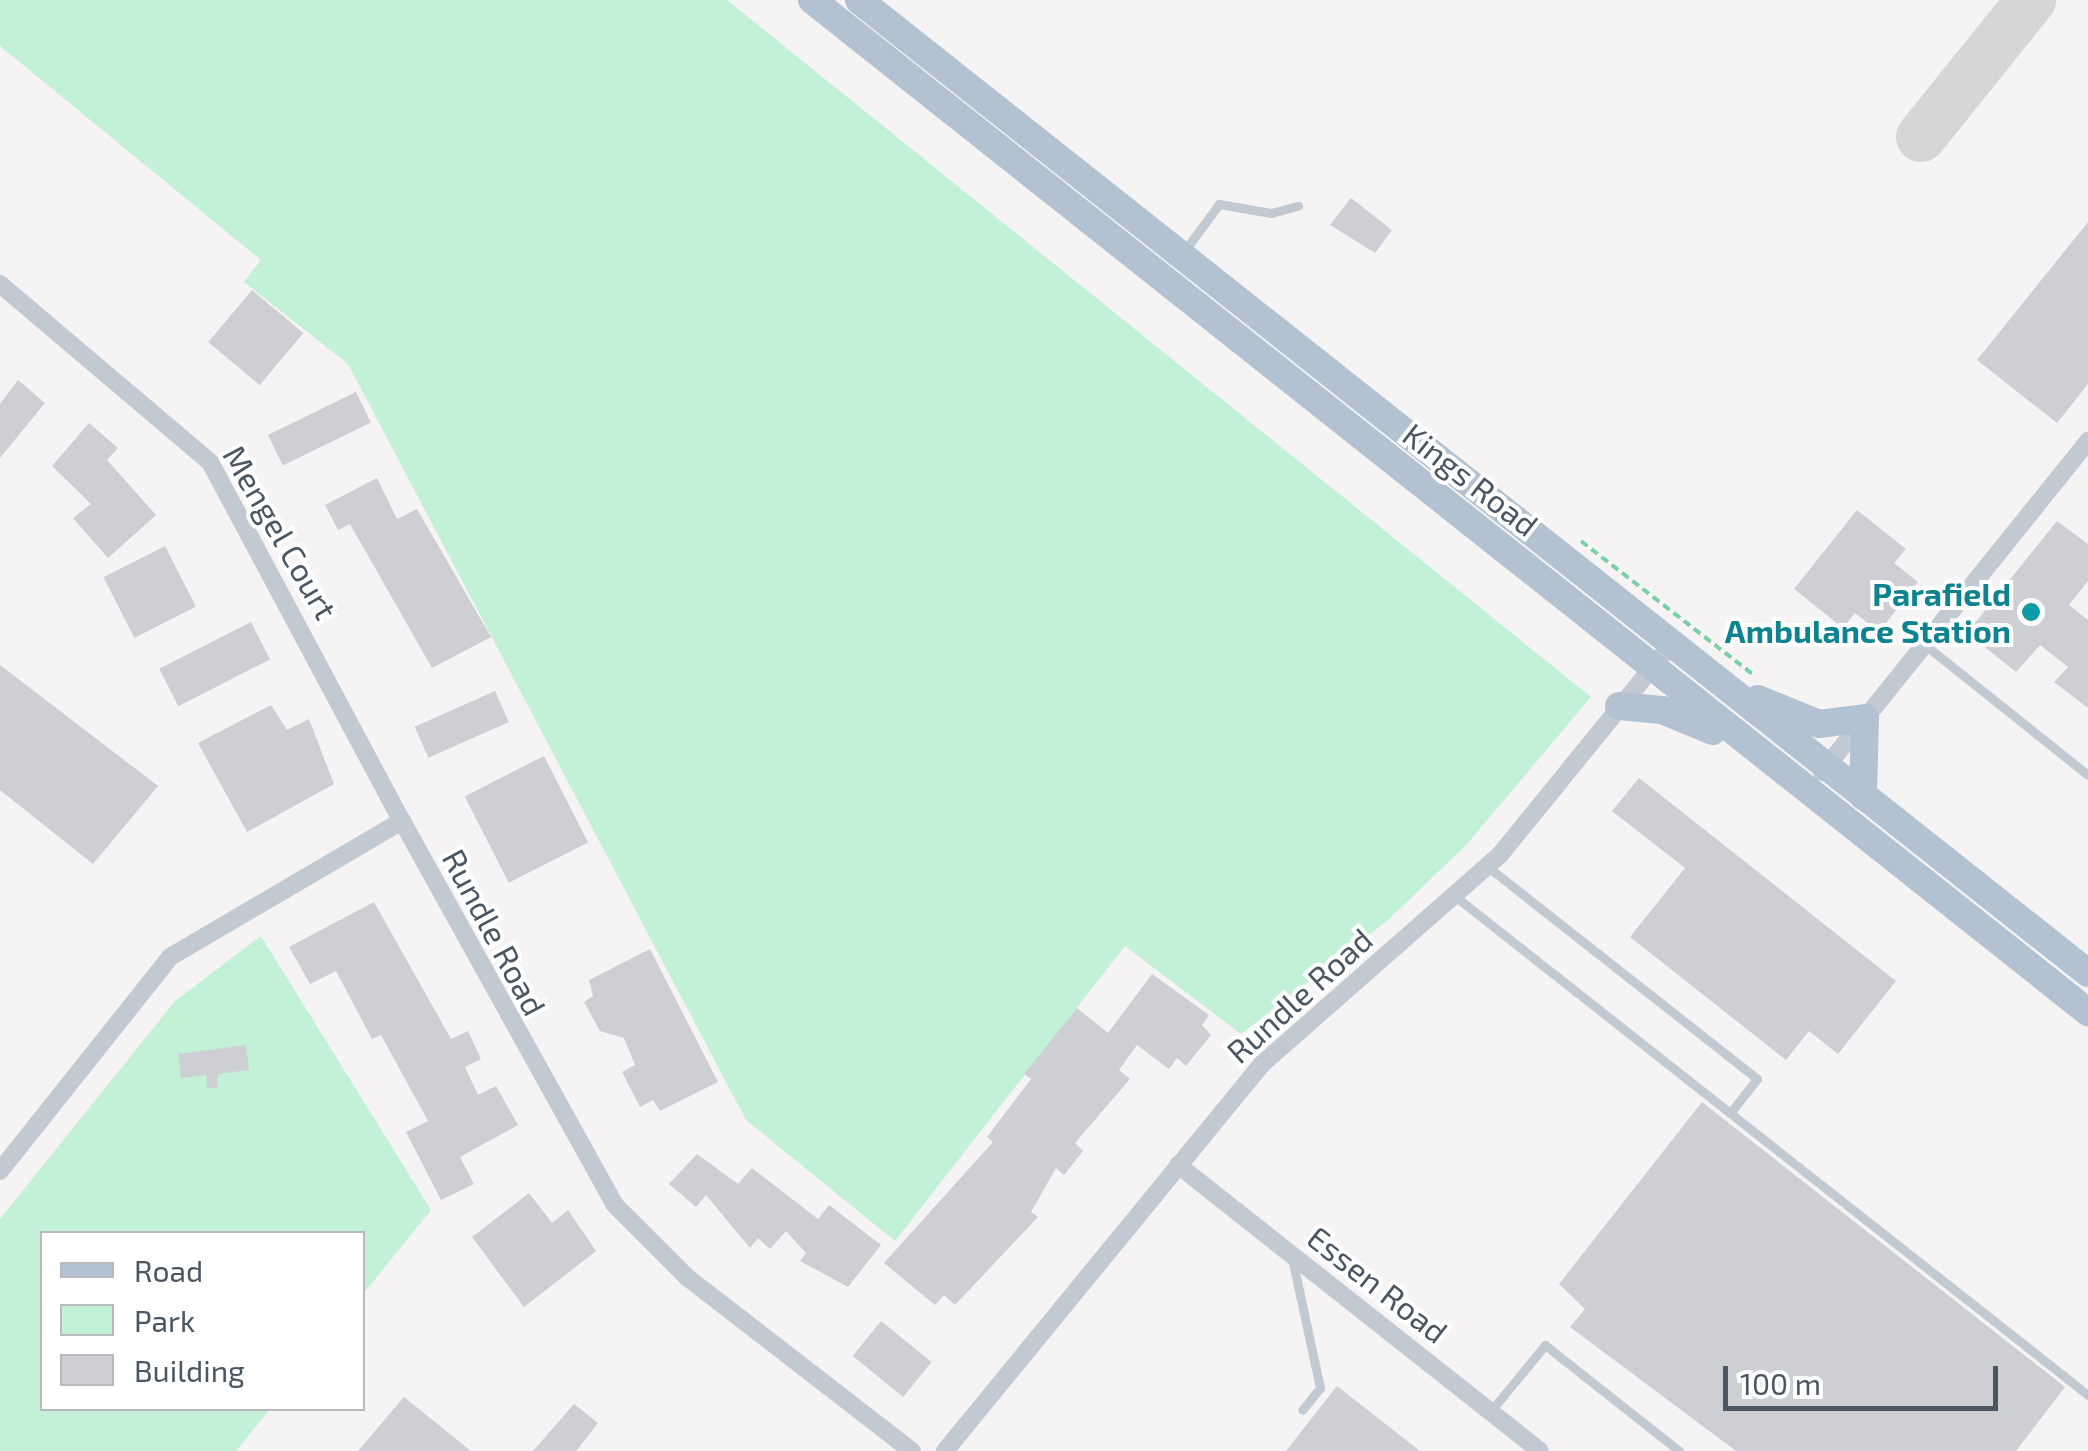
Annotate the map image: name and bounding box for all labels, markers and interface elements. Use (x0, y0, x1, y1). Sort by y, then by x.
street label: Kings Road (1396, 414, 1546, 544)
street label: Mengel Court (216, 438, 346, 626)
place label: Parafield Ambulance Station (1725, 575, 2011, 650)
marker: Parafield Ambulance Station (2020, 601, 2042, 623)
street label: Rundle Road (435, 842, 555, 1022)
street label: Rundle Road (1218, 920, 1380, 1070)
street label: Essen Road (1300, 1217, 1456, 1351)
legend (40, 1231, 365, 1411)
text: Road (134, 1252, 203, 1288)
text: Park (134, 1302, 195, 1338)
scale bar (1728, 1346, 2003, 1408)
text: Building (134, 1352, 245, 1388)
text: 100 m (1740, 1365, 1821, 1401)

